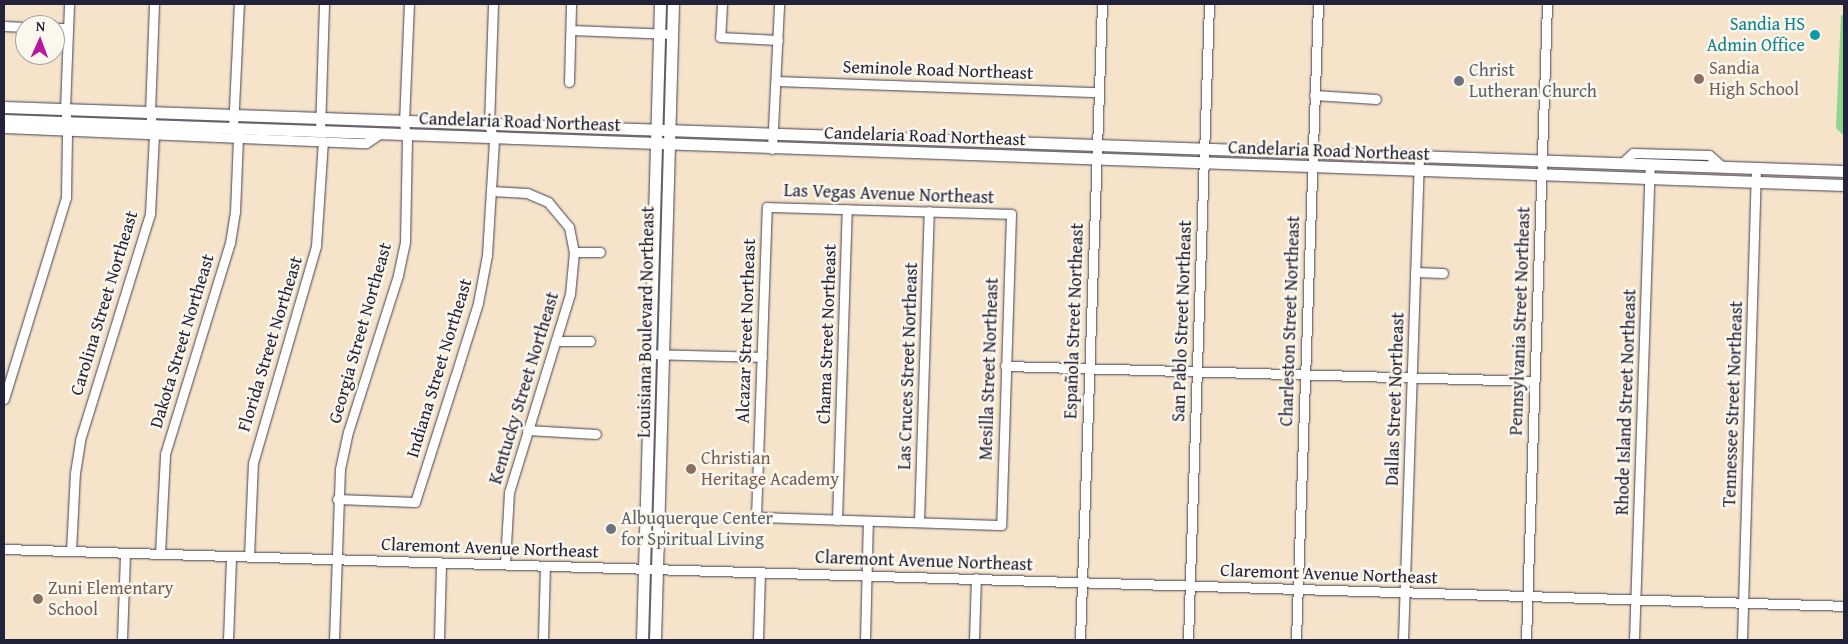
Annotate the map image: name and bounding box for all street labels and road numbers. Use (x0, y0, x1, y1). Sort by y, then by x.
street label: Seminole Road Northeast (842, 56, 1034, 84)
street label: Candelaria Road Northeast (419, 108, 621, 136)
street label: Candelaria Road Northeast (824, 122, 1026, 150)
street label: Candelaria Road Northeast (1228, 137, 1430, 165)
street label: Las Vegas Avenue Northeast (783, 180, 995, 208)
street label: Louisiana Boulevard Northeast (633, 206, 659, 438)
street label: Pennsylvania Street Northeast (1505, 206, 1535, 436)
street label: Carolina Street Northeast (66, 208, 142, 398)
street label: Charleston Street Northeast (1276, 215, 1304, 427)
street label: San Pablo Street Northeast (1168, 220, 1196, 422)
street label: Española Street Northeast (1060, 223, 1088, 419)
street label: Alcazar Street Northeast (732, 238, 760, 424)
street label: Georgia Street Northeast (324, 240, 396, 426)
street label: Chama Street Northeast (813, 243, 841, 425)
street label: Dakota Street Northeast (145, 251, 219, 431)
street label: Florida Street Northeast (233, 254, 307, 434)
street label: Las Cruces Street Northeast (894, 262, 922, 470)
street label: Indiana Street Northeast (401, 276, 477, 460)
street label: Mesilla Street Northeast (975, 277, 1003, 461)
street label: Kentucky Street Northeast (484, 289, 564, 487)
street label: Rhode Island Street Northeast (1611, 289, 1641, 515)
street label: Tennessee Street Northeast (1719, 300, 1747, 508)
street label: Dallas Street Northeast (1381, 312, 1409, 486)
street label: Claremont Avenue Northeast (381, 533, 599, 563)
street label: Claremont Avenue Northeast (815, 546, 1033, 576)
street label: Claremont Avenue Northeast (1220, 559, 1438, 589)

